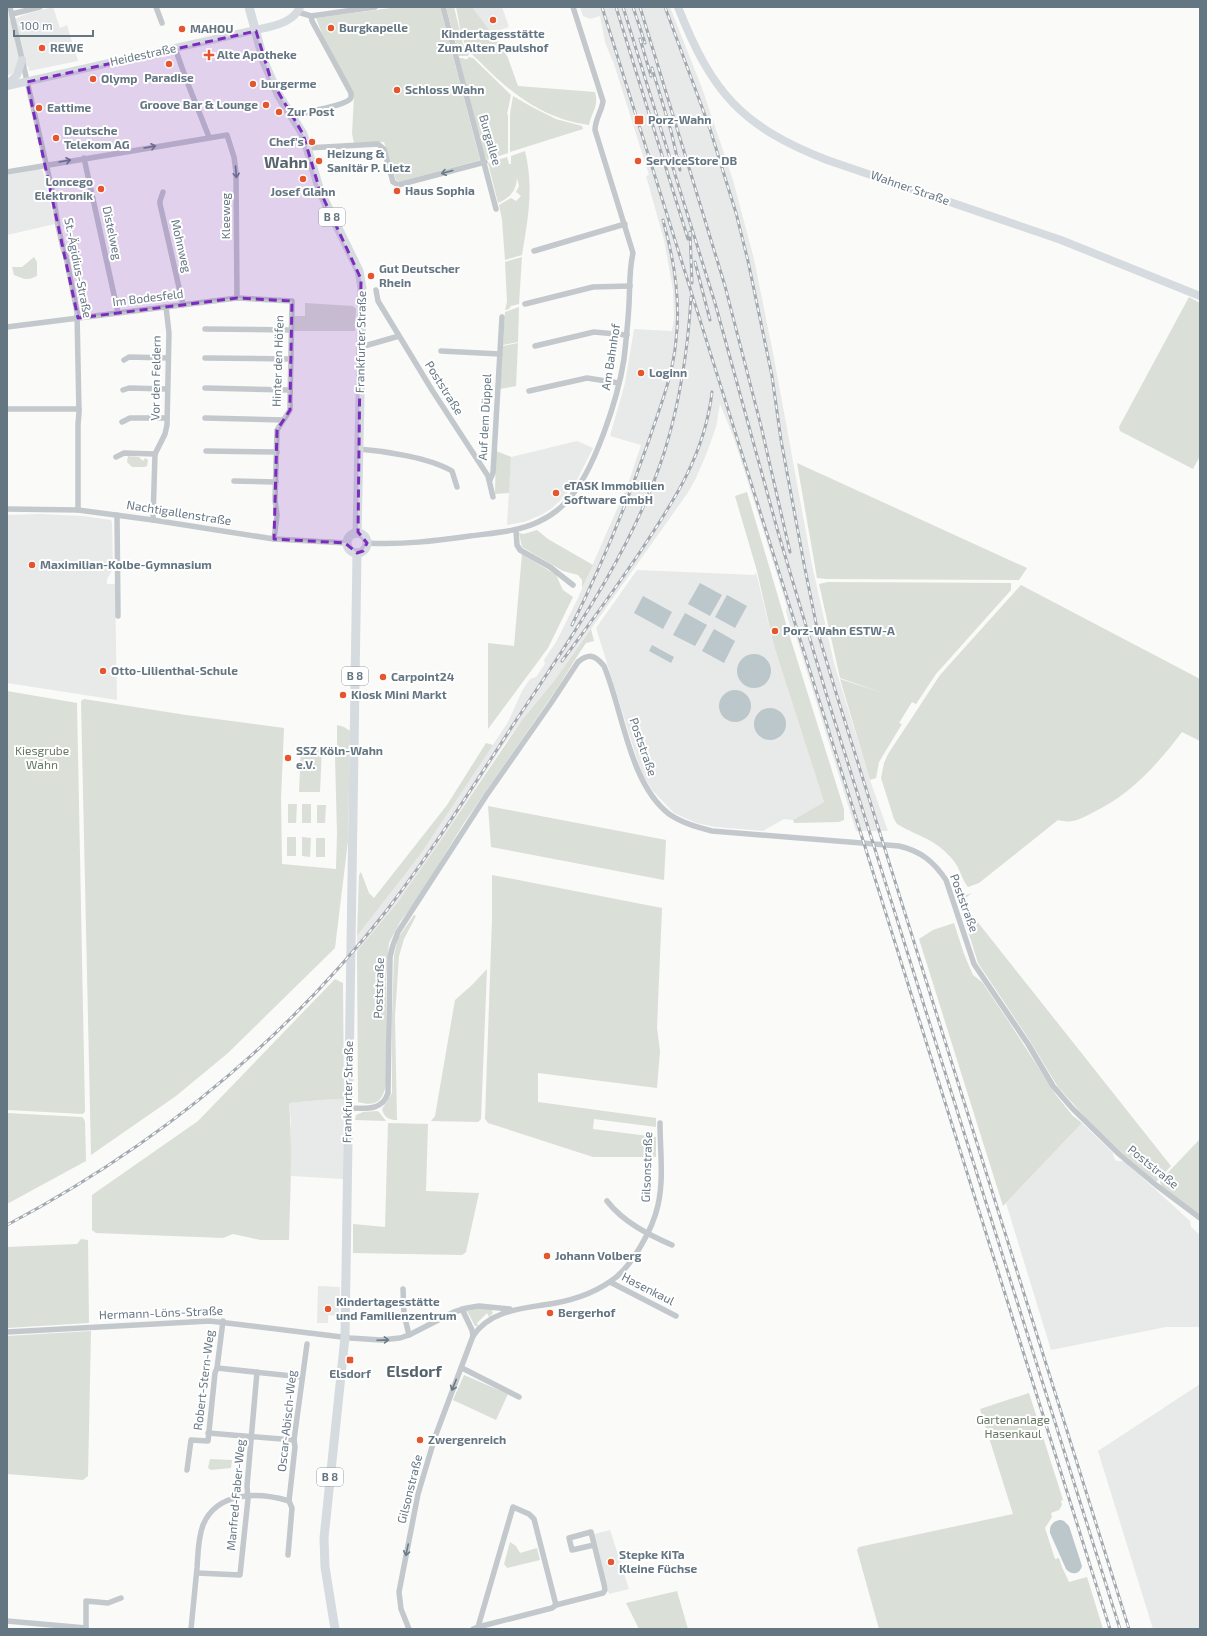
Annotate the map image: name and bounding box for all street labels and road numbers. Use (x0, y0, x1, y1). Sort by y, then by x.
street label: Heidestraße (108, 40, 177, 68)
street label: Burgallee (477, 113, 505, 167)
street label: Wahner Straße (869, 167, 952, 207)
street label: Kleeweg (218, 192, 232, 239)
street label: Distelweg (100, 205, 126, 261)
road number: B 8 (319, 208, 345, 226)
street label: St.-Ägidius-Straße (62, 217, 96, 319)
street label: Mohnweg (169, 218, 195, 274)
street label: Im Bodesfeld (112, 286, 184, 308)
street label: Frankfurter Straße (352, 291, 368, 393)
street label: Hinter den Höfen (268, 315, 286, 407)
street label: Am Bahnhof (598, 322, 622, 391)
street label: Vor den Feldern (147, 335, 163, 421)
street label: Poststraße (423, 358, 467, 417)
street label: Auf dem Düppel (475, 373, 493, 461)
street label: Nachtigallenstraße (126, 497, 233, 527)
road number: B 8 (342, 667, 368, 685)
street label: Poststraße (627, 716, 661, 778)
street label: Poststraße (948, 872, 982, 934)
street label: Poststraße (370, 957, 386, 1019)
street label: Frankfurter Straße (339, 1041, 355, 1143)
street label: Gilsonstraße (638, 1131, 654, 1202)
street label: Poststraße (1125, 1142, 1182, 1191)
street label: Hasenkaul (620, 1269, 678, 1308)
street label: Hermann-Löns-Straße (99, 1303, 223, 1321)
street label: Robert-Stern-Weg (190, 1329, 216, 1431)
street label: Oscar-Abisch-Weg (274, 1369, 298, 1472)
street label: Manfred-Faber-Weg (223, 1438, 247, 1551)
street label: Gilsonstraße (394, 1453, 424, 1525)
road number: B 8 (317, 1468, 343, 1486)

